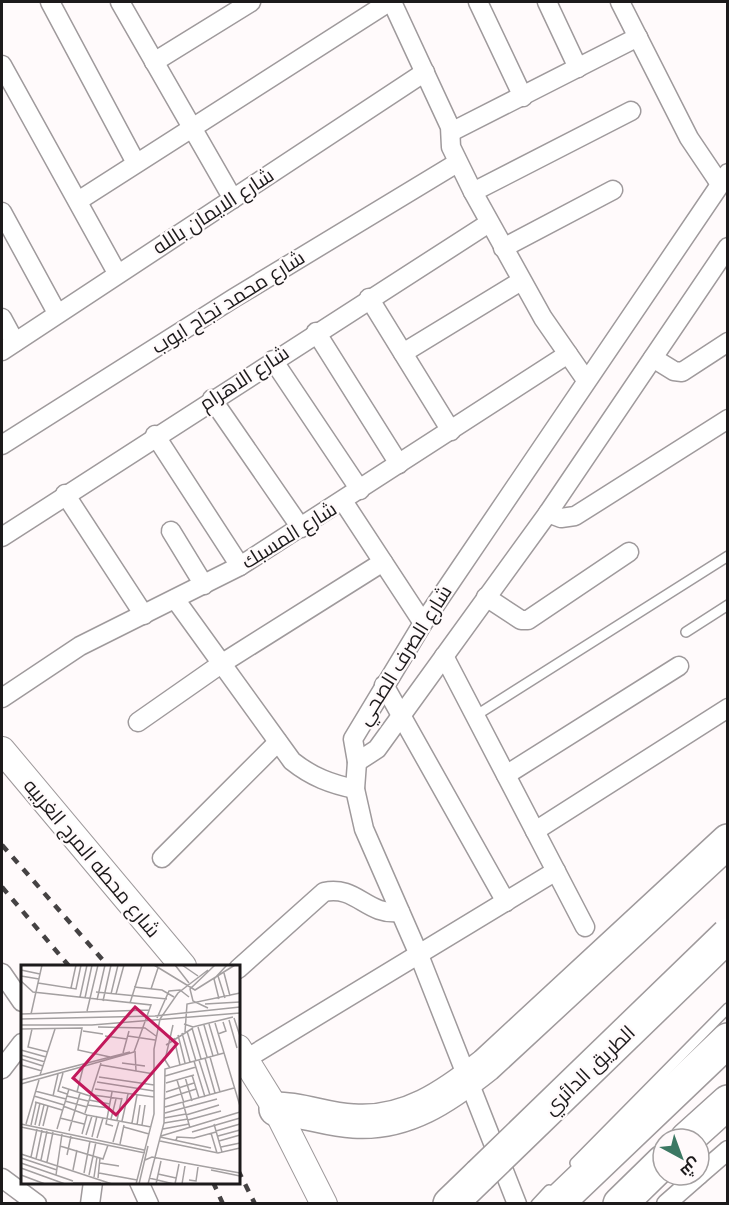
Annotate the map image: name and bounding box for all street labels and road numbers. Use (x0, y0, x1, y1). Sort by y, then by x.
street label: شارع الايمان بالله (148, 163, 279, 261)
street label: شارع محمد نجاح ايوب (147, 245, 310, 361)
street label: شارع الاهرام (195, 340, 294, 417)
street label: شارع المسبك (237, 496, 342, 575)
street label: شارع الصرف الصحي (351, 581, 460, 732)
street label: شارع محطه المرج الغربيه (17, 774, 165, 944)
street label: الطريق الدائري (538, 1020, 643, 1122)

